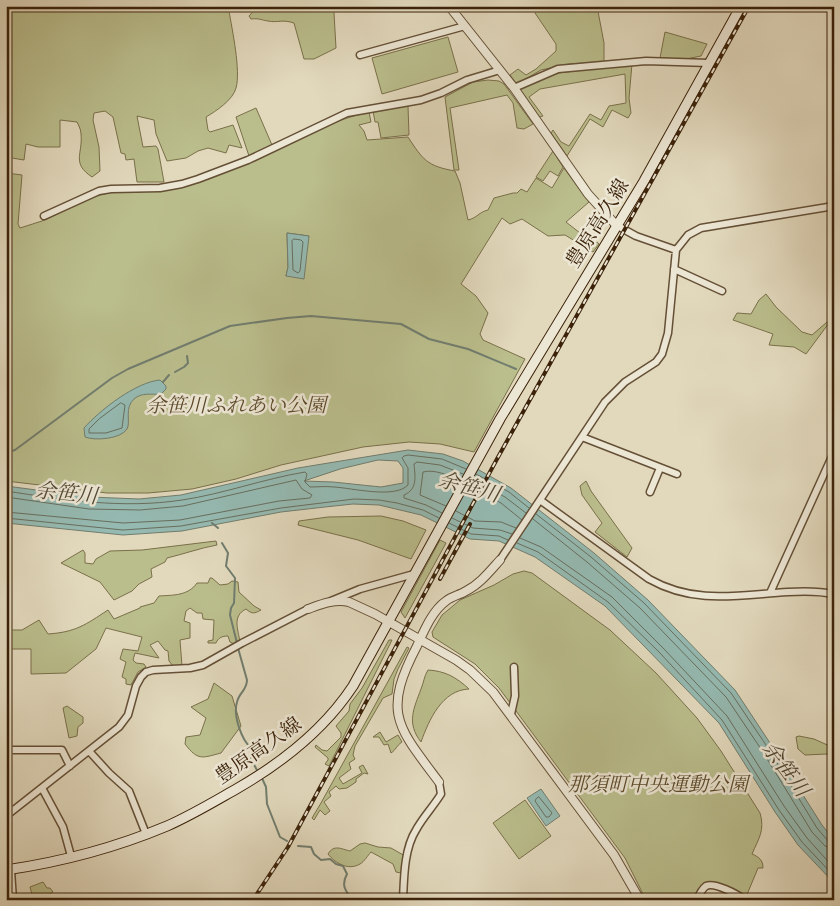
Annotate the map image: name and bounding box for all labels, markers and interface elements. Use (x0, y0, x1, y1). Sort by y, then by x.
street label: 豊原高久線 (559, 174, 635, 273)
park label: 余笹川ふれあい公園 (146, 392, 329, 419)
water label: 余笹川 (435, 465, 505, 509)
water label: 余笹川 (33, 476, 101, 510)
street label: 豊原高久線 (210, 711, 307, 790)
water label: 余笹川 (756, 735, 817, 804)
park label: 那須町中央運動公園 (568, 771, 751, 798)

